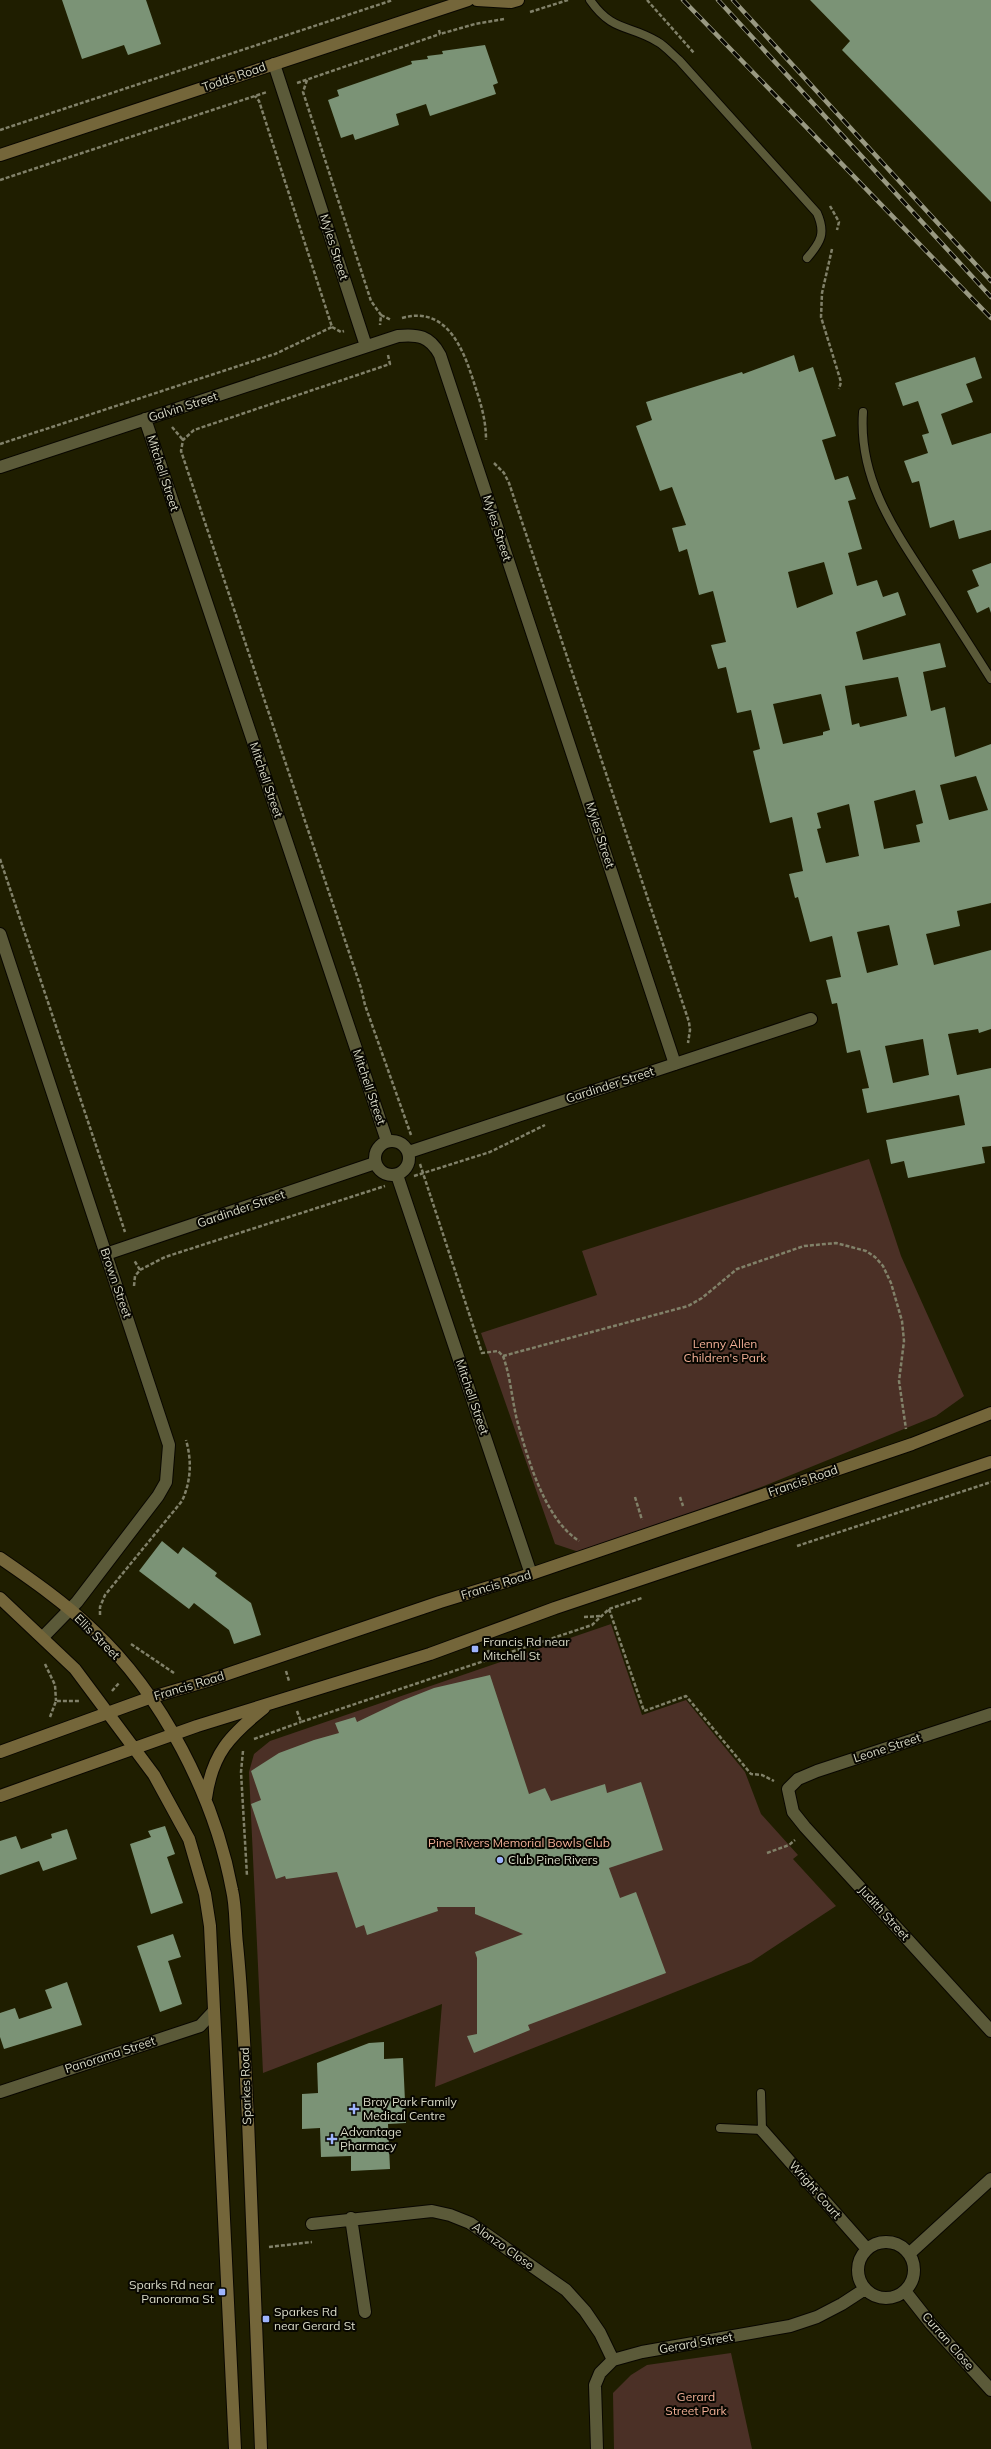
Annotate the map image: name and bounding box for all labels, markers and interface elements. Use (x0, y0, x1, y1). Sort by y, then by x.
street label: Todds Road (200, 59, 268, 94)
street label: Myles Street (317, 212, 352, 282)
street label: Galvin Street (147, 388, 219, 425)
street label: Mitchell Street (144, 433, 183, 513)
street label: Myles Street (480, 493, 515, 563)
street label: Mitchell Street (247, 740, 286, 820)
street label: Myles Street (583, 800, 618, 870)
street label: Mitchell Street (350, 1047, 389, 1127)
street label: Gardinder Street (564, 1063, 656, 1106)
street label: Gardinder Street (195, 1187, 287, 1231)
street label: Brown Street (98, 1246, 135, 1320)
park label: Lenny Allen Children's Park (684, 1336, 767, 1365)
street label: Mitchell Street (453, 1357, 492, 1437)
street label: Francis Road (766, 1462, 840, 1499)
street label: Francis Road (459, 1567, 533, 1602)
street label: Ellis Street (72, 1611, 123, 1662)
place label: Francis Rd near Mitchell St (483, 1634, 570, 1663)
marker: Francis Rd near Mitchell St (470, 1644, 480, 1654)
street label: Francis Road (152, 1668, 226, 1703)
street label: Leone Street (851, 1730, 922, 1765)
park label: Pine Rivers Memorial Bowls Club (428, 1835, 610, 1850)
place label: Club Pine Rivers (508, 1852, 598, 1867)
marker: Club Pine Rivers (495, 1855, 505, 1865)
street label: Judith Street (856, 1882, 913, 1943)
street label: Panorama Street (63, 2033, 157, 2076)
street label: Sparkes Road (237, 2047, 254, 2125)
place label: Bray Park Family Medical Centre (363, 2094, 457, 2123)
marker: Bray Park Family Medical Centre (348, 2103, 360, 2115)
place label: Advantage Pharmacy (340, 2124, 402, 2153)
marker: Advantage Pharmacy (327, 2134, 337, 2144)
street label: Wright Court (786, 2158, 845, 2222)
street label: Alonzo Close (469, 2219, 537, 2272)
place label: Sparks Rd near Panorama St (129, 2277, 215, 2306)
marker: Sparks Rd near Panorama St (217, 2287, 227, 2297)
place label: Sparkes Rd near Gerard St (274, 2304, 355, 2333)
street label: Curran Close (919, 2309, 977, 2373)
marker: Sparkes Rd near Gerard St (261, 2314, 271, 2324)
street label: Gerard Street (658, 2329, 734, 2356)
park label: Gerard Street Park (665, 2389, 728, 2418)

